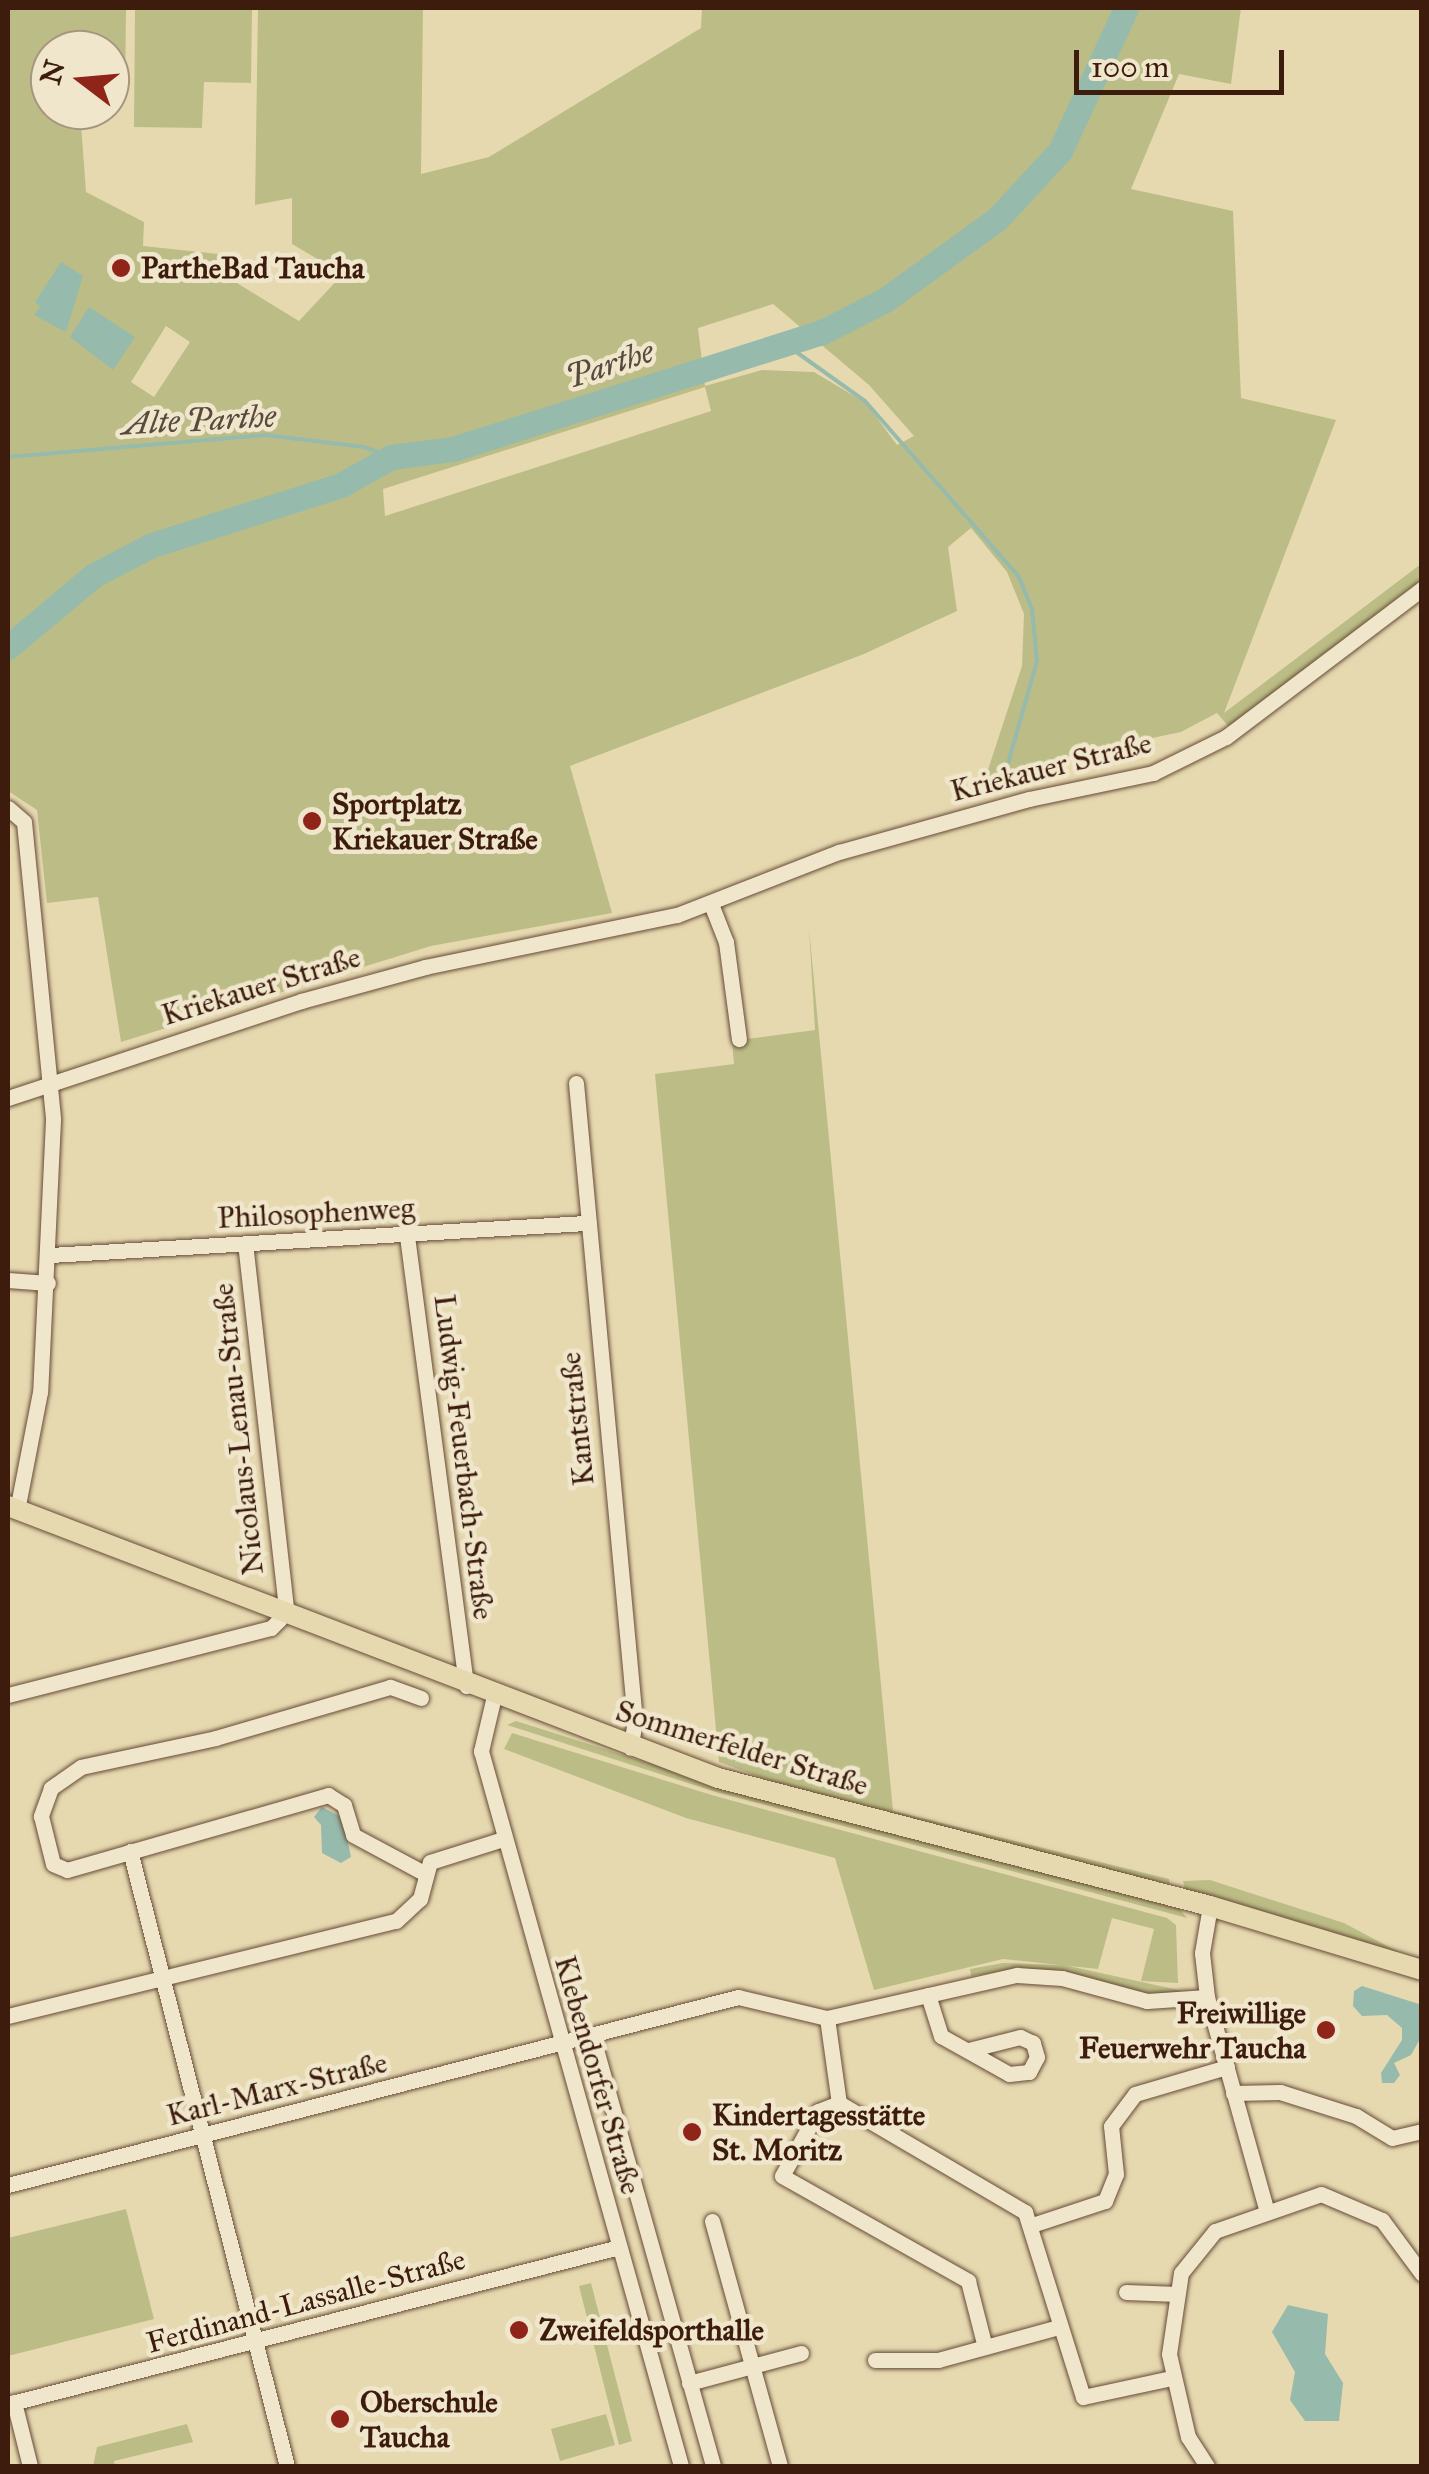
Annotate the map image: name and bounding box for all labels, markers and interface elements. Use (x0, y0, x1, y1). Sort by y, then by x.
north arrow (30, 30, 130, 130)
scale bar (1079, 30, 1289, 92)
text: 100 m (1091, 49, 1169, 85)
text: N (33, 56, 73, 88)
place label: PartheBad Taucha (141, 250, 364, 286)
marker: PartheBad Taucha (110, 257, 132, 279)
water label: Parthe (561, 333, 659, 397)
water label: Alte Parthe (121, 398, 277, 444)
street label: Kriekauer Straße (947, 725, 1155, 809)
place label: Sportplatz Kriekauer Straße (332, 786, 538, 856)
marker: Sportplatz Kriekauer Straße (301, 810, 323, 832)
street label: Kriekauer Straße (157, 939, 365, 1033)
street label: Philosophenweg (216, 1190, 416, 1236)
street label: Nicolaus-Lenau-Straße (205, 1281, 271, 1577)
street label: Ludwig-Feuerbach-Straße (426, 1292, 502, 1622)
street label: Kantstraße (552, 1350, 602, 1488)
street label: Sommerfelder Straße (611, 1692, 873, 1804)
street label: Klebendorfer Straße (547, 1952, 649, 2198)
place label: Freiwillige Feuerwehr Taucha (1079, 1995, 1306, 2066)
marker: Freiwillige Feuerwehr Taucha (1315, 2019, 1337, 2041)
street label: Karl-Marx-Straße (163, 2044, 391, 2134)
place label: Kindertagesstätte St. Moritz (712, 2097, 925, 2168)
marker: Kindertagesstätte St. Moritz (681, 2121, 703, 2143)
street label: Ferdinand-Lassalle-Straße (143, 2241, 469, 2361)
place label: Zweifeldsporthalle (539, 2312, 764, 2348)
marker: Zweifeldsporthalle (508, 2319, 530, 2341)
place label: Oberschule Taucha (360, 2384, 498, 2454)
marker: Oberschule Taucha (329, 2408, 351, 2430)

